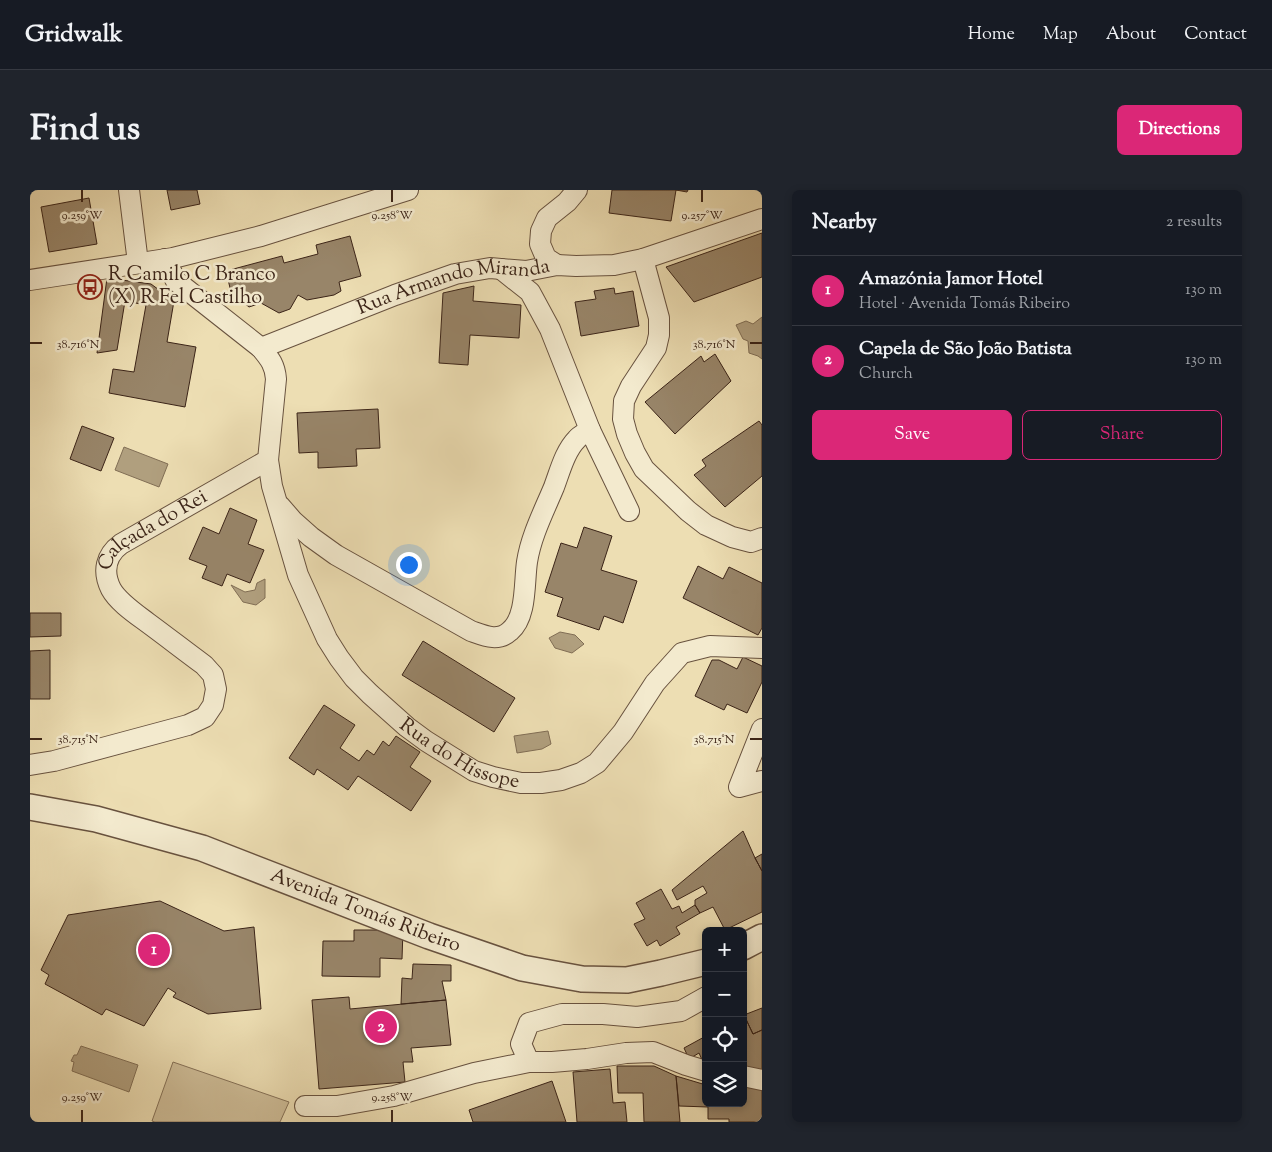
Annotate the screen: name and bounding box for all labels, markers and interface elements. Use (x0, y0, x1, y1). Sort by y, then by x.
text: Gridwalk (25, 18, 123, 52)
text: Home (968, 22, 1015, 48)
text: Map (1043, 22, 1078, 48)
text: About (1106, 22, 1156, 48)
text: Contact (1184, 22, 1247, 48)
text: Find us (30, 105, 140, 156)
button: Directions (1117, 105, 1242, 155)
text: 9.259°W (62, 207, 103, 225)
text: 9.258°W (371, 207, 413, 225)
text: 9.257°W (681, 207, 723, 225)
text: Nearby (812, 208, 877, 238)
text: 2 results (1166, 211, 1222, 234)
street label: Rua Armando Miranda (353, 252, 552, 323)
place label: R Camilo C Branco (X) R Fel Castilho (108, 261, 276, 313)
text: Amazónia Jamor Hotel (859, 266, 1043, 293)
bus stop icon: R Camilo C Branco (X) R Fel Castilho (77, 274, 103, 300)
text: 1 (825, 279, 831, 302)
text: 130 m (1185, 279, 1222, 302)
text: Hotel · Avenida Tomás Ribeiro (859, 293, 1070, 316)
text: 38.716°N (57, 336, 100, 354)
text: 38.716°N (693, 336, 736, 354)
text: Capela de São João Batista (859, 336, 1072, 363)
text: 2 (824, 349, 832, 372)
text: 130 m (1185, 349, 1222, 372)
text: Church (859, 363, 913, 386)
button: Save (812, 410, 1012, 460)
button: Share (1022, 410, 1222, 460)
street label: Calçada do Rei (91, 483, 213, 574)
your location (396, 552, 422, 578)
street label: Rua do Hissope (393, 711, 522, 797)
text: 38.715°N (58, 731, 99, 749)
text: 38.715°N (694, 731, 735, 749)
street label: Avenida Tomás Ribeiro (266, 861, 465, 960)
map controls (702, 927, 747, 1107)
button: + (702, 927, 747, 972)
pin: 1 (138, 931, 170, 969)
button: − (702, 972, 747, 1017)
pin: 2 (365, 1008, 397, 1046)
button: locate (702, 1017, 747, 1062)
button: layers (702, 1062, 747, 1107)
text: 9.259°W (62, 1089, 103, 1107)
text: 9.258°W (371, 1089, 413, 1107)

